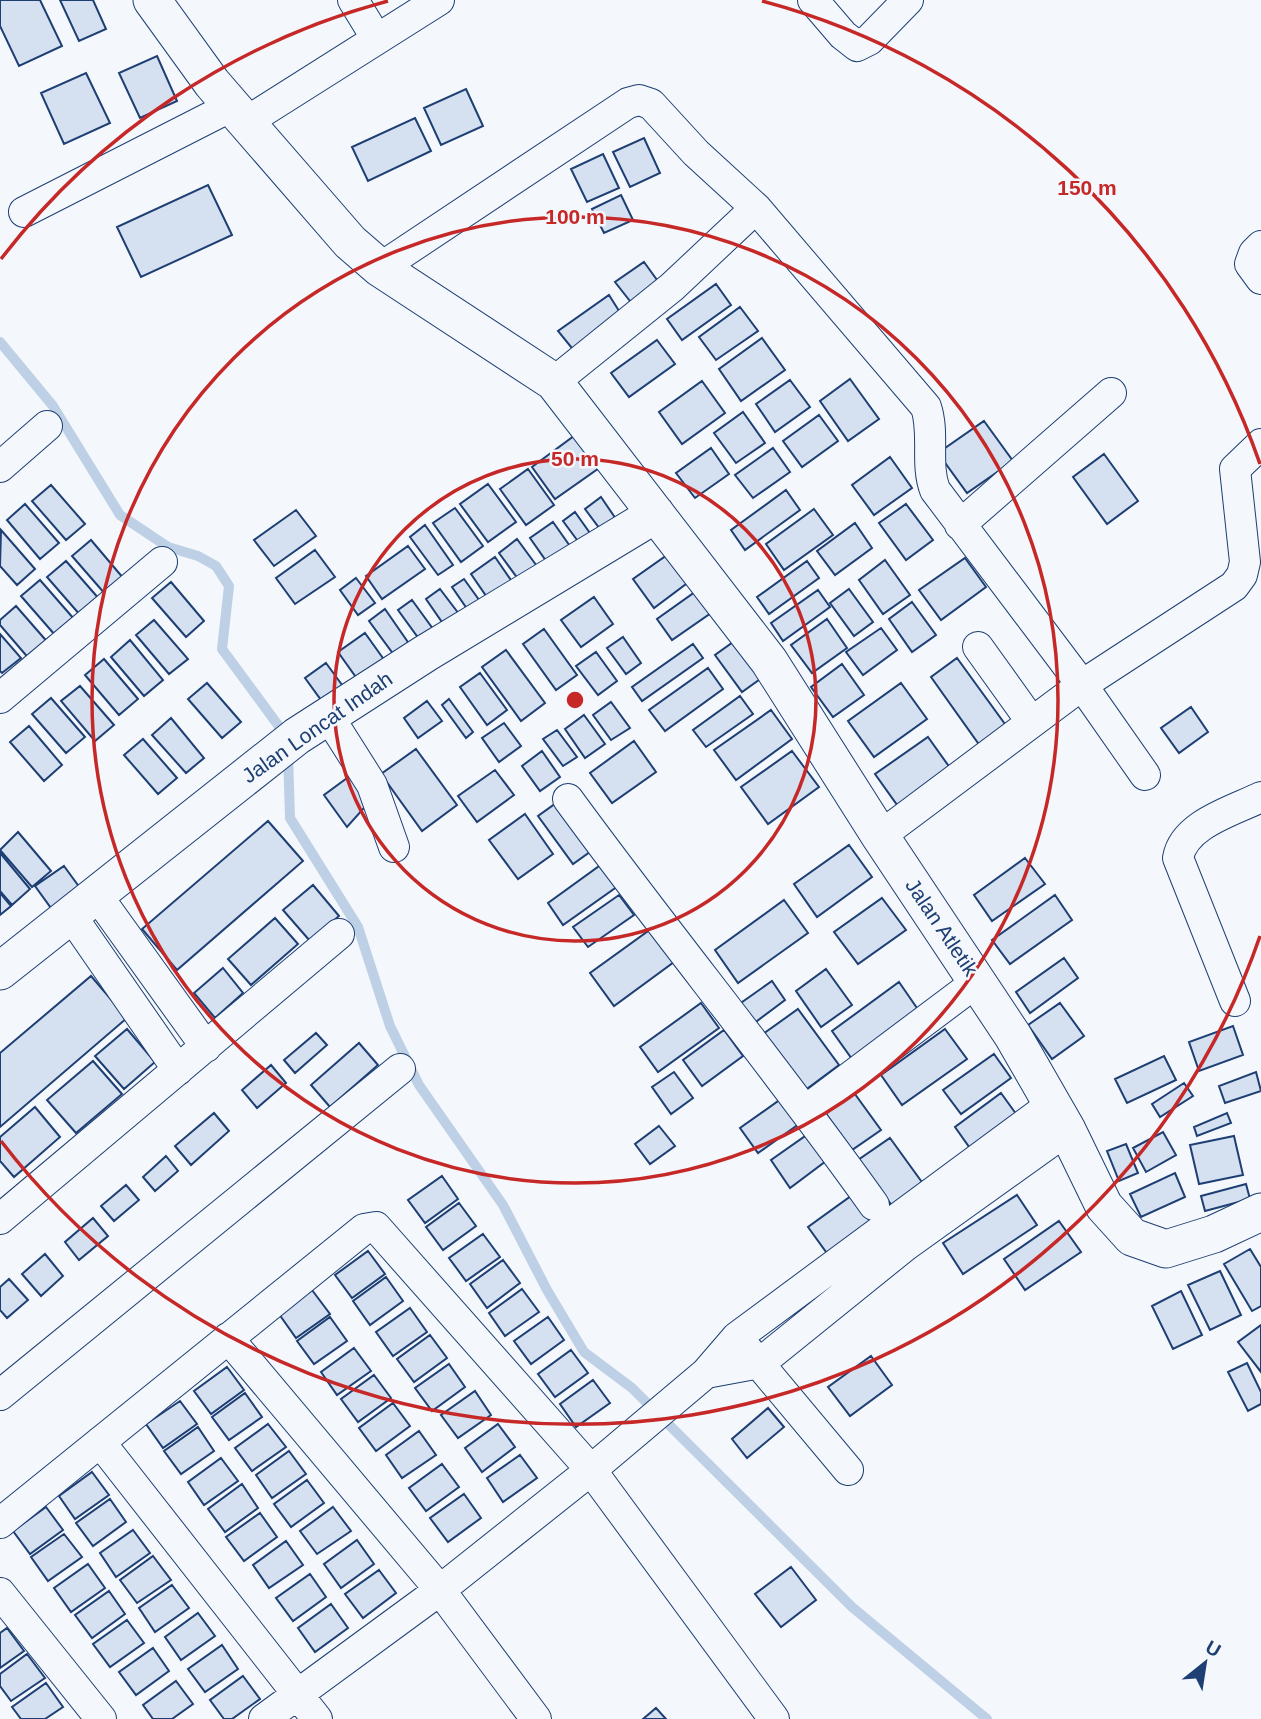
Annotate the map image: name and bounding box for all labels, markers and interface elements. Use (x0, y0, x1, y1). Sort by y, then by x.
text: 150 m (1057, 176, 1117, 199)
text: 100 m (545, 205, 605, 228)
text: 50 m (551, 447, 599, 470)
street label: Jalan Loncat Indah (238, 667, 396, 787)
centre of rings (563, 688, 587, 712)
street label: Jalan Atletik (901, 874, 983, 980)
north arrow (1170, 1628, 1240, 1698)
text: U (1202, 1636, 1224, 1661)

